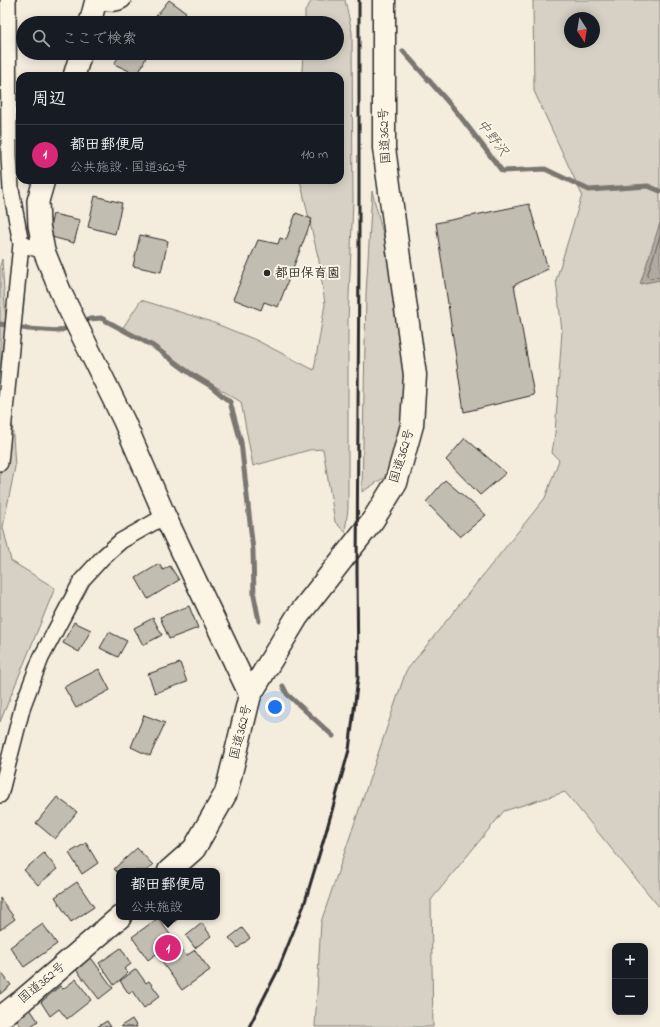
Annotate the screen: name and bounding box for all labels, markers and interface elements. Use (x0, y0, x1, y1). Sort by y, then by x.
north arrow (564, 12, 600, 48)
search box (16, 16, 344, 60)
icon: search (30, 27, 52, 49)
text: ここで検索 (62, 28, 137, 50)
text: 周辺 (32, 87, 66, 112)
street label: 国道362号 (374, 107, 396, 165)
water label: 中野沢 (471, 115, 514, 162)
text: 都田郵便局 (70, 134, 145, 156)
text: 1 (43, 145, 47, 164)
text: 110 m (301, 145, 328, 164)
text: 公共施設 · 国道362号 (70, 158, 188, 177)
place label: 都田保育園 (274, 264, 340, 283)
marker: 都田保育園 (262, 268, 272, 278)
street label: 国道362号 (385, 426, 419, 486)
your location (265, 697, 285, 717)
street label: 国道362号 (225, 702, 257, 762)
popup (116, 868, 220, 920)
text: 都田郵便局 (130, 874, 206, 896)
text: 公共施設 (130, 898, 183, 917)
pin: 1 (155, 933, 181, 963)
map controls (612, 943, 648, 1015)
button: + (612, 943, 648, 979)
street label: 国道362号 (14, 958, 70, 1008)
button: − (612, 979, 648, 1015)

